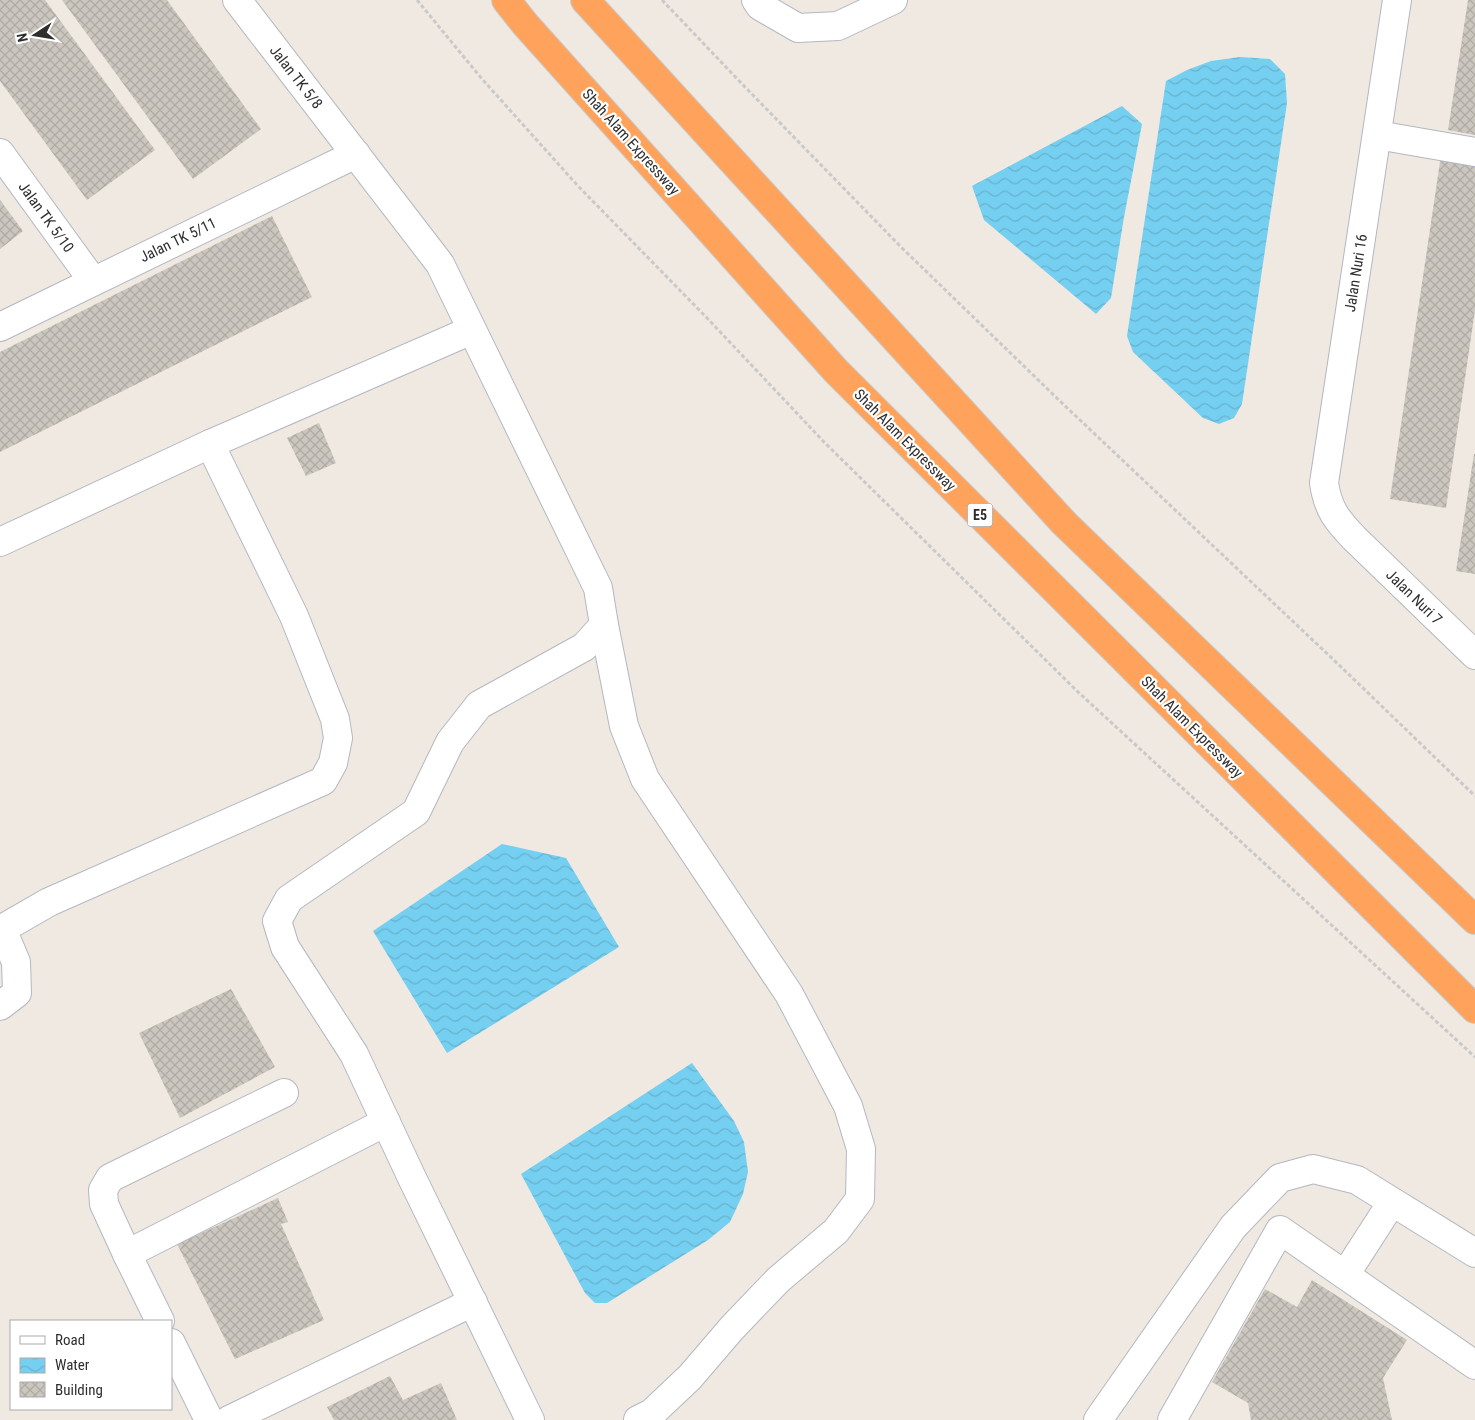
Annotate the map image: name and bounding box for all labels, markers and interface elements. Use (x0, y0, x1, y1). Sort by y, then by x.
north arrow (10, 10, 60, 60)
text: N (14, 32, 31, 44)
street label: Jalan TK 5/8 (266, 42, 326, 112)
street label: Shah Alam Expressway (579, 85, 683, 199)
street label: Jalan TK 5/10 (14, 178, 78, 256)
street label: Jalan TK 5/11 (137, 214, 219, 266)
street label: Jalan Nuri 16 (1341, 233, 1371, 313)
street label: Shah Alam Expressway (850, 385, 960, 495)
road number: E5 (968, 504, 992, 526)
street label: Jalan Nuri 7 (1382, 566, 1446, 628)
street label: Shah Alam Expressway (1137, 672, 1247, 782)
legend (10, 1320, 172, 1410)
text: Road (55, 1331, 85, 1349)
text: Water (55, 1356, 90, 1374)
text: Building (55, 1381, 103, 1399)

